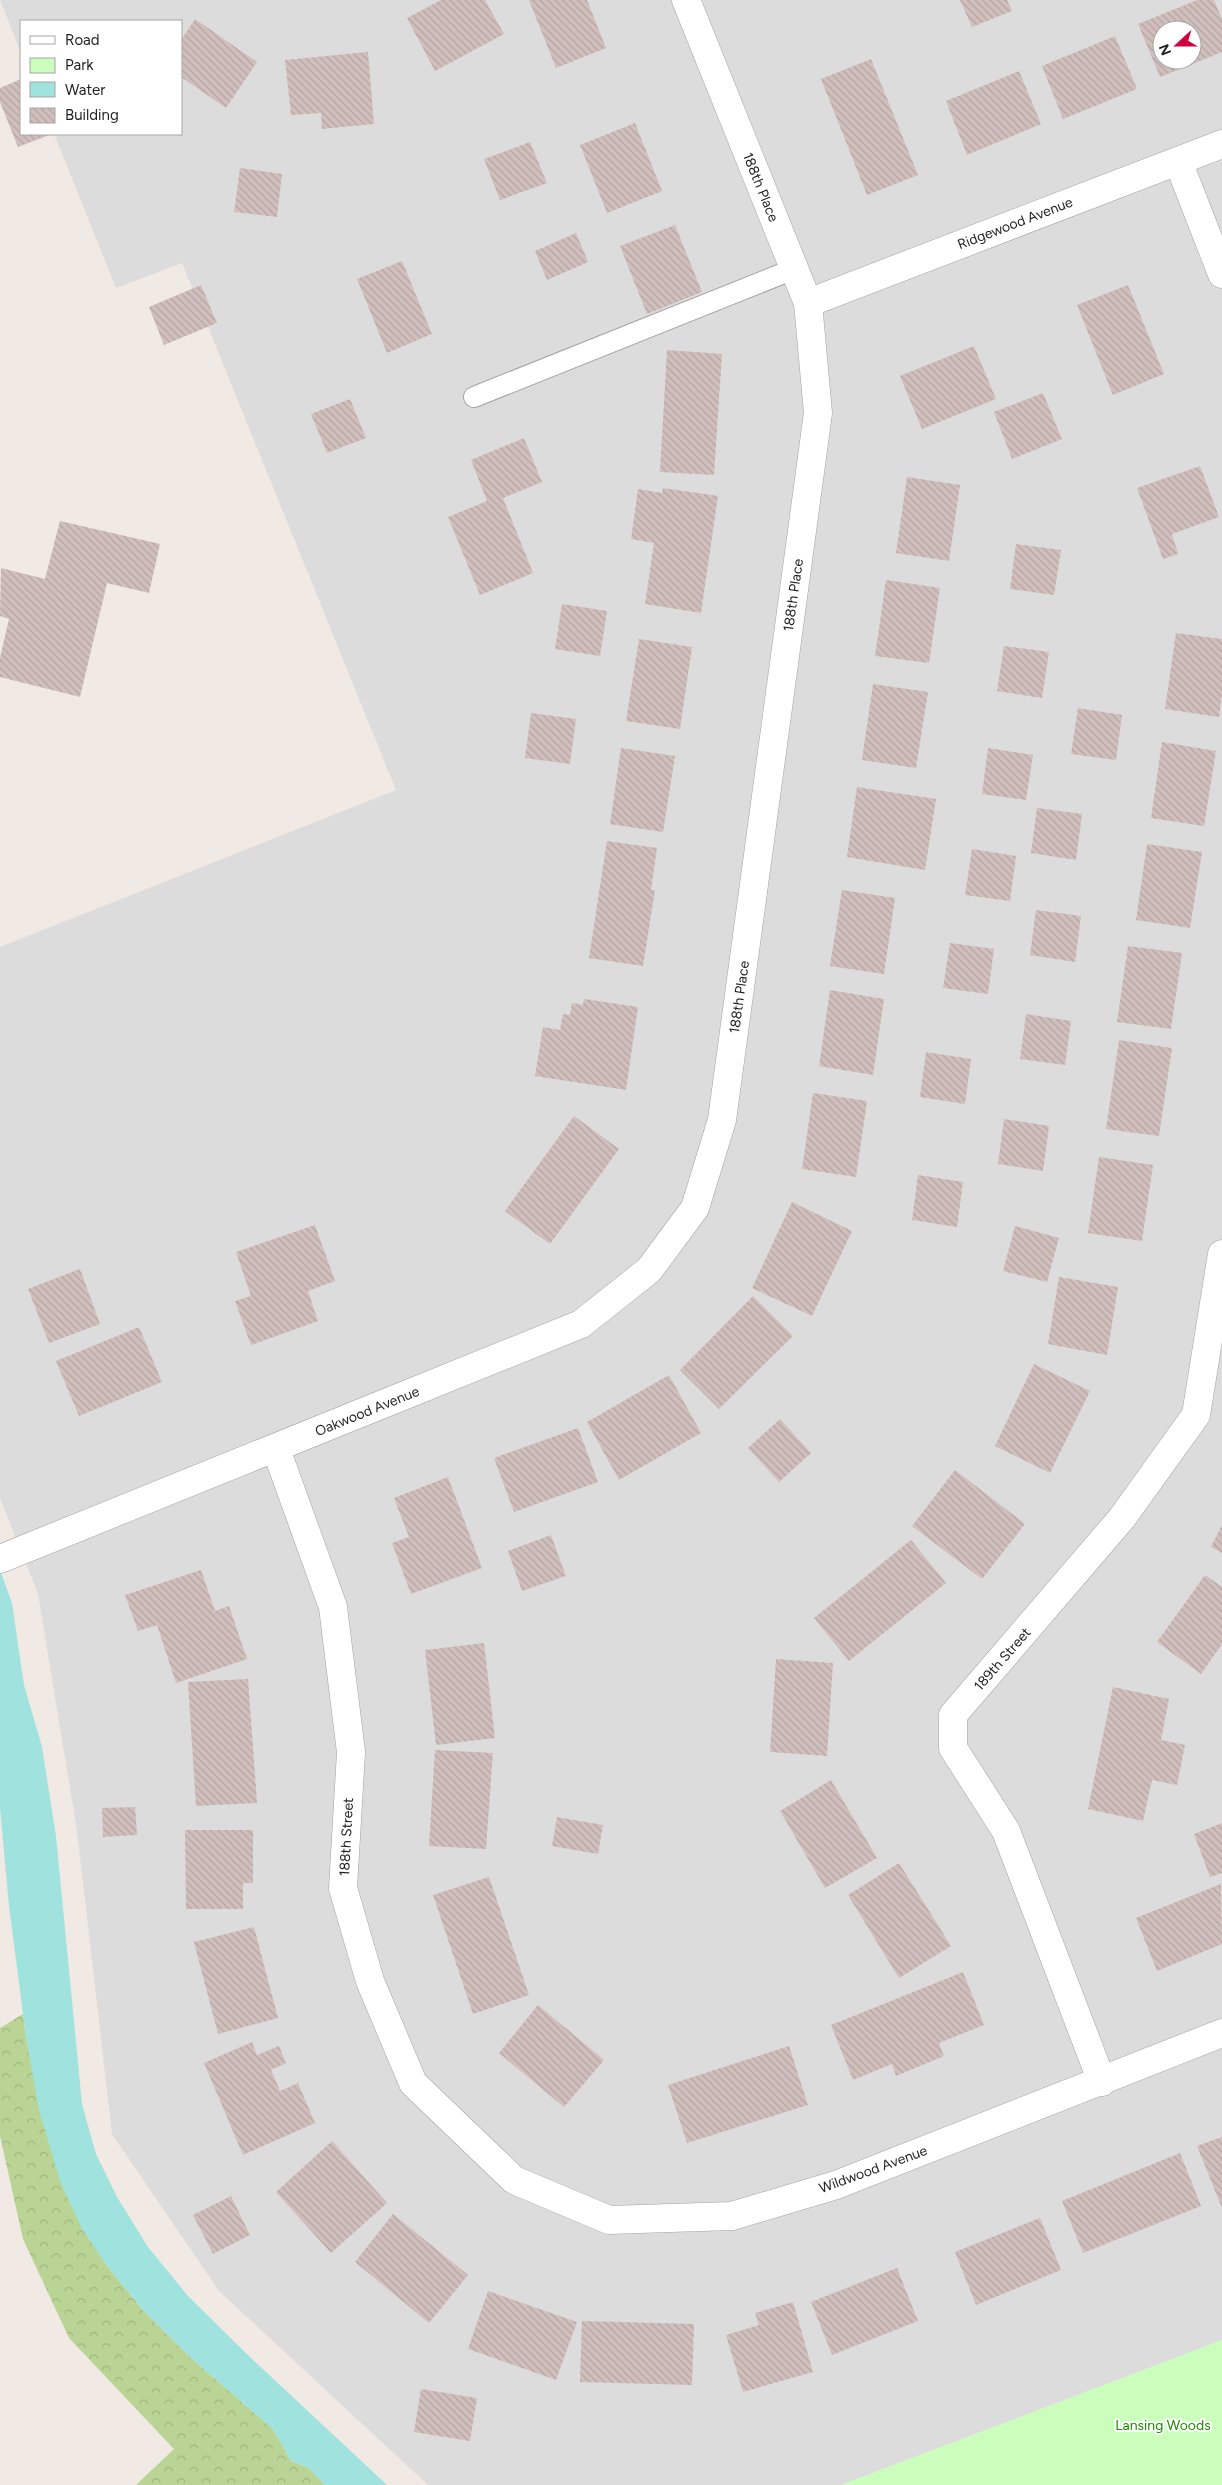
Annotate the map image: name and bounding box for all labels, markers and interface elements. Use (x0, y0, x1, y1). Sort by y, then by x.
legend (20, 20, 182, 135)
north arrow (1152, 20, 1202, 70)
text: Road (65, 31, 100, 49)
text: N (1155, 41, 1175, 58)
text: Park (65, 56, 94, 74)
text: Water (65, 81, 105, 99)
text: Building (65, 106, 119, 124)
street label: 188th Place (739, 150, 782, 225)
street label: Ridgewood Avenue (955, 194, 1075, 253)
street label: 188th Place (780, 557, 807, 632)
street label: 188th Place (726, 959, 753, 1034)
street label: Oakwood Avenue (313, 1383, 422, 1440)
street label: 189th Street (970, 1624, 1034, 1694)
street label: 188th Street (336, 1797, 357, 1877)
street label: Wildwood Avenue (817, 2142, 930, 2197)
park label: Lansing Woods (1115, 2417, 1211, 2434)

